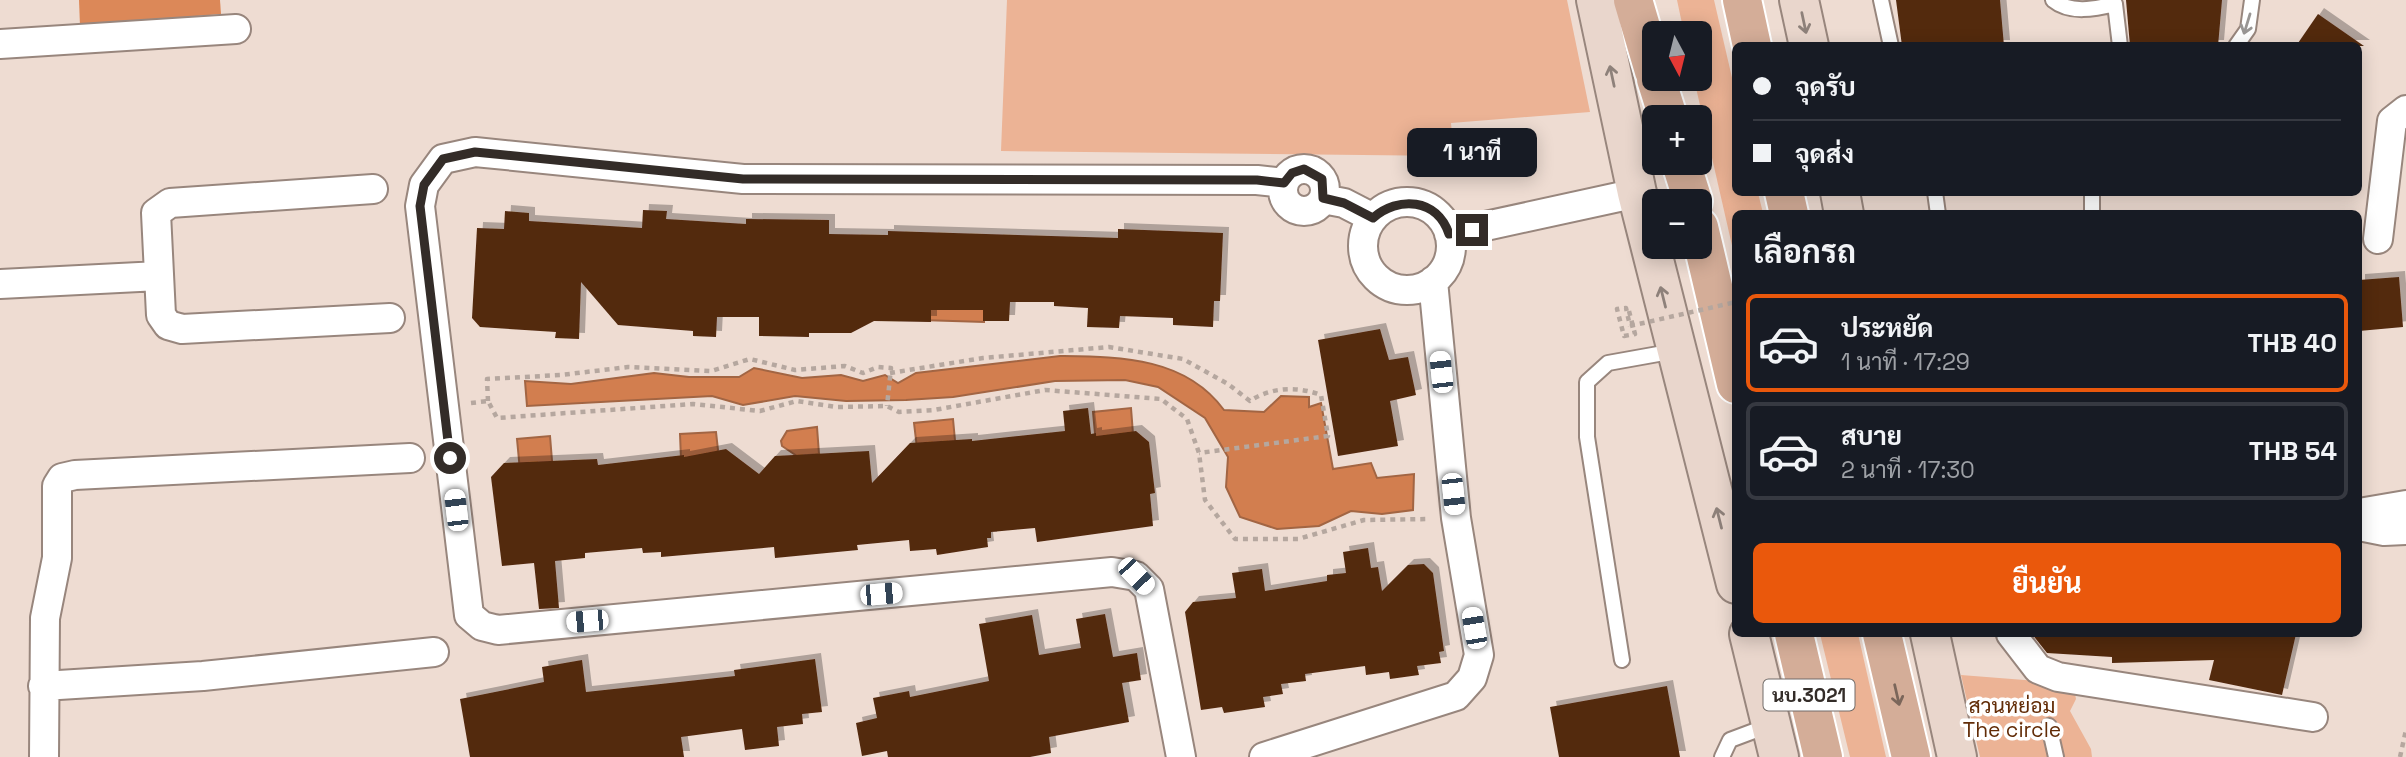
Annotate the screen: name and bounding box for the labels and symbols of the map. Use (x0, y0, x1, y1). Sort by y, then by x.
one-way arrow (1797, 11, 1811, 34)
one-way arrow (2240, 12, 2253, 34)
north arrow (1642, 21, 1712, 91)
one-way arrow (1604, 65, 1618, 88)
callout: 1 นาที (1407, 128, 1537, 177)
route end (1456, 214, 1488, 246)
one-way arrow (1656, 286, 1669, 309)
car (1429, 350, 1454, 394)
route start (434, 442, 466, 474)
car (1441, 472, 1466, 516)
car (444, 488, 469, 532)
one-way arrow (1712, 507, 1725, 530)
car (1114, 554, 1159, 598)
car (860, 582, 903, 606)
car (1461, 605, 1488, 651)
car (566, 609, 609, 633)
road number: นบ.3021 (1764, 680, 1854, 710)
one-way arrow (1891, 683, 1904, 706)
park label: สวนหย่อม The circle (1963, 692, 2061, 743)

